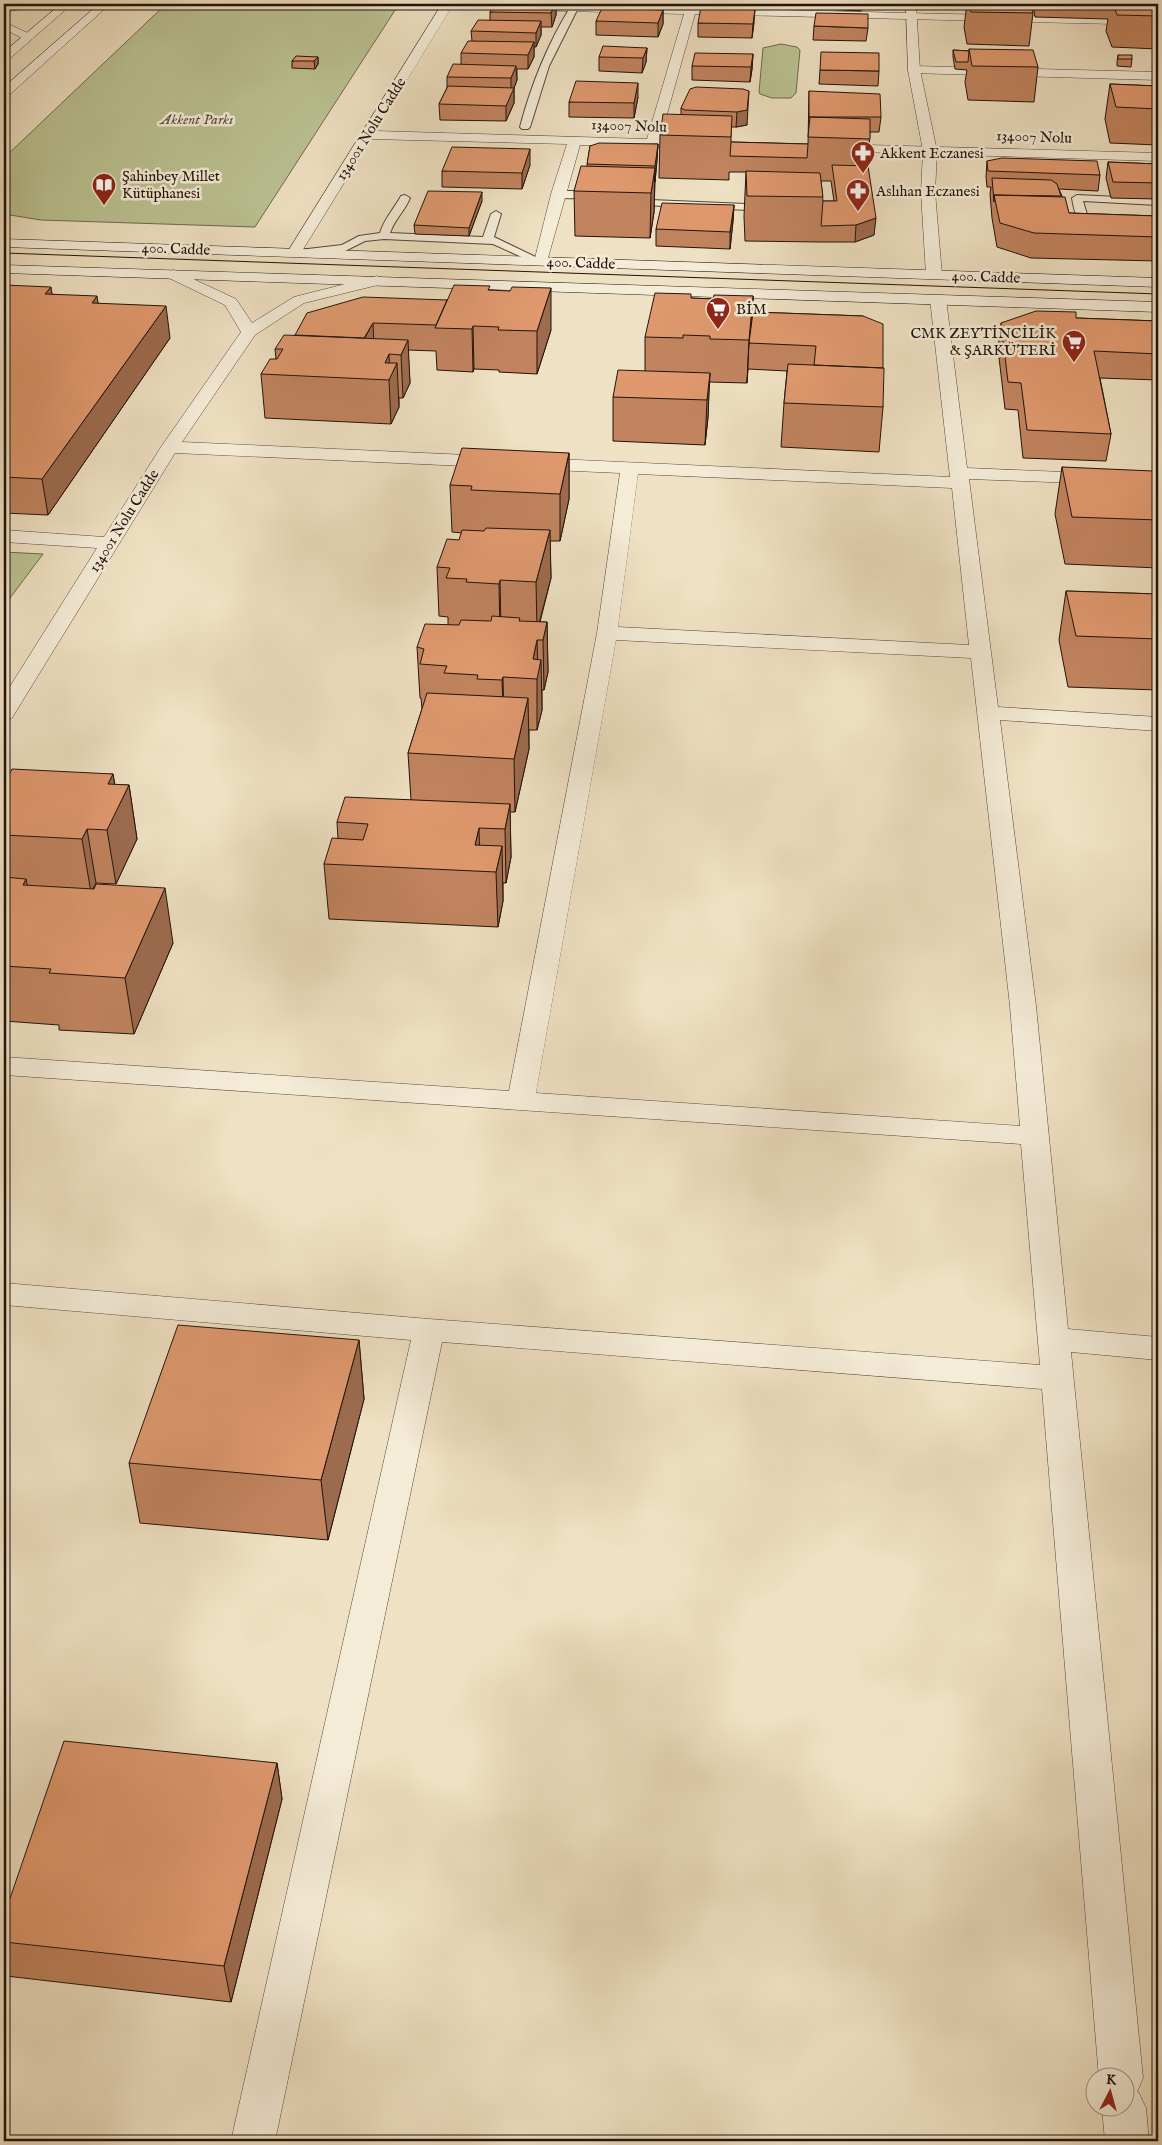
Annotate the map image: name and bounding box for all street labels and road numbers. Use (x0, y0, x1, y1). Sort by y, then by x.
street label: 134001 Nolu Cadde (332, 74, 410, 184)
street label: 134007 Nolu (591, 115, 668, 137)
street label: 134007 Nolu (996, 126, 1073, 148)
street label: 400. Cadde (141, 238, 211, 260)
street label: 400. Cadde (546, 252, 616, 274)
street label: 400. Cadde (951, 266, 1021, 288)
street label: 134001 Nolu Cadde (85, 466, 163, 576)

